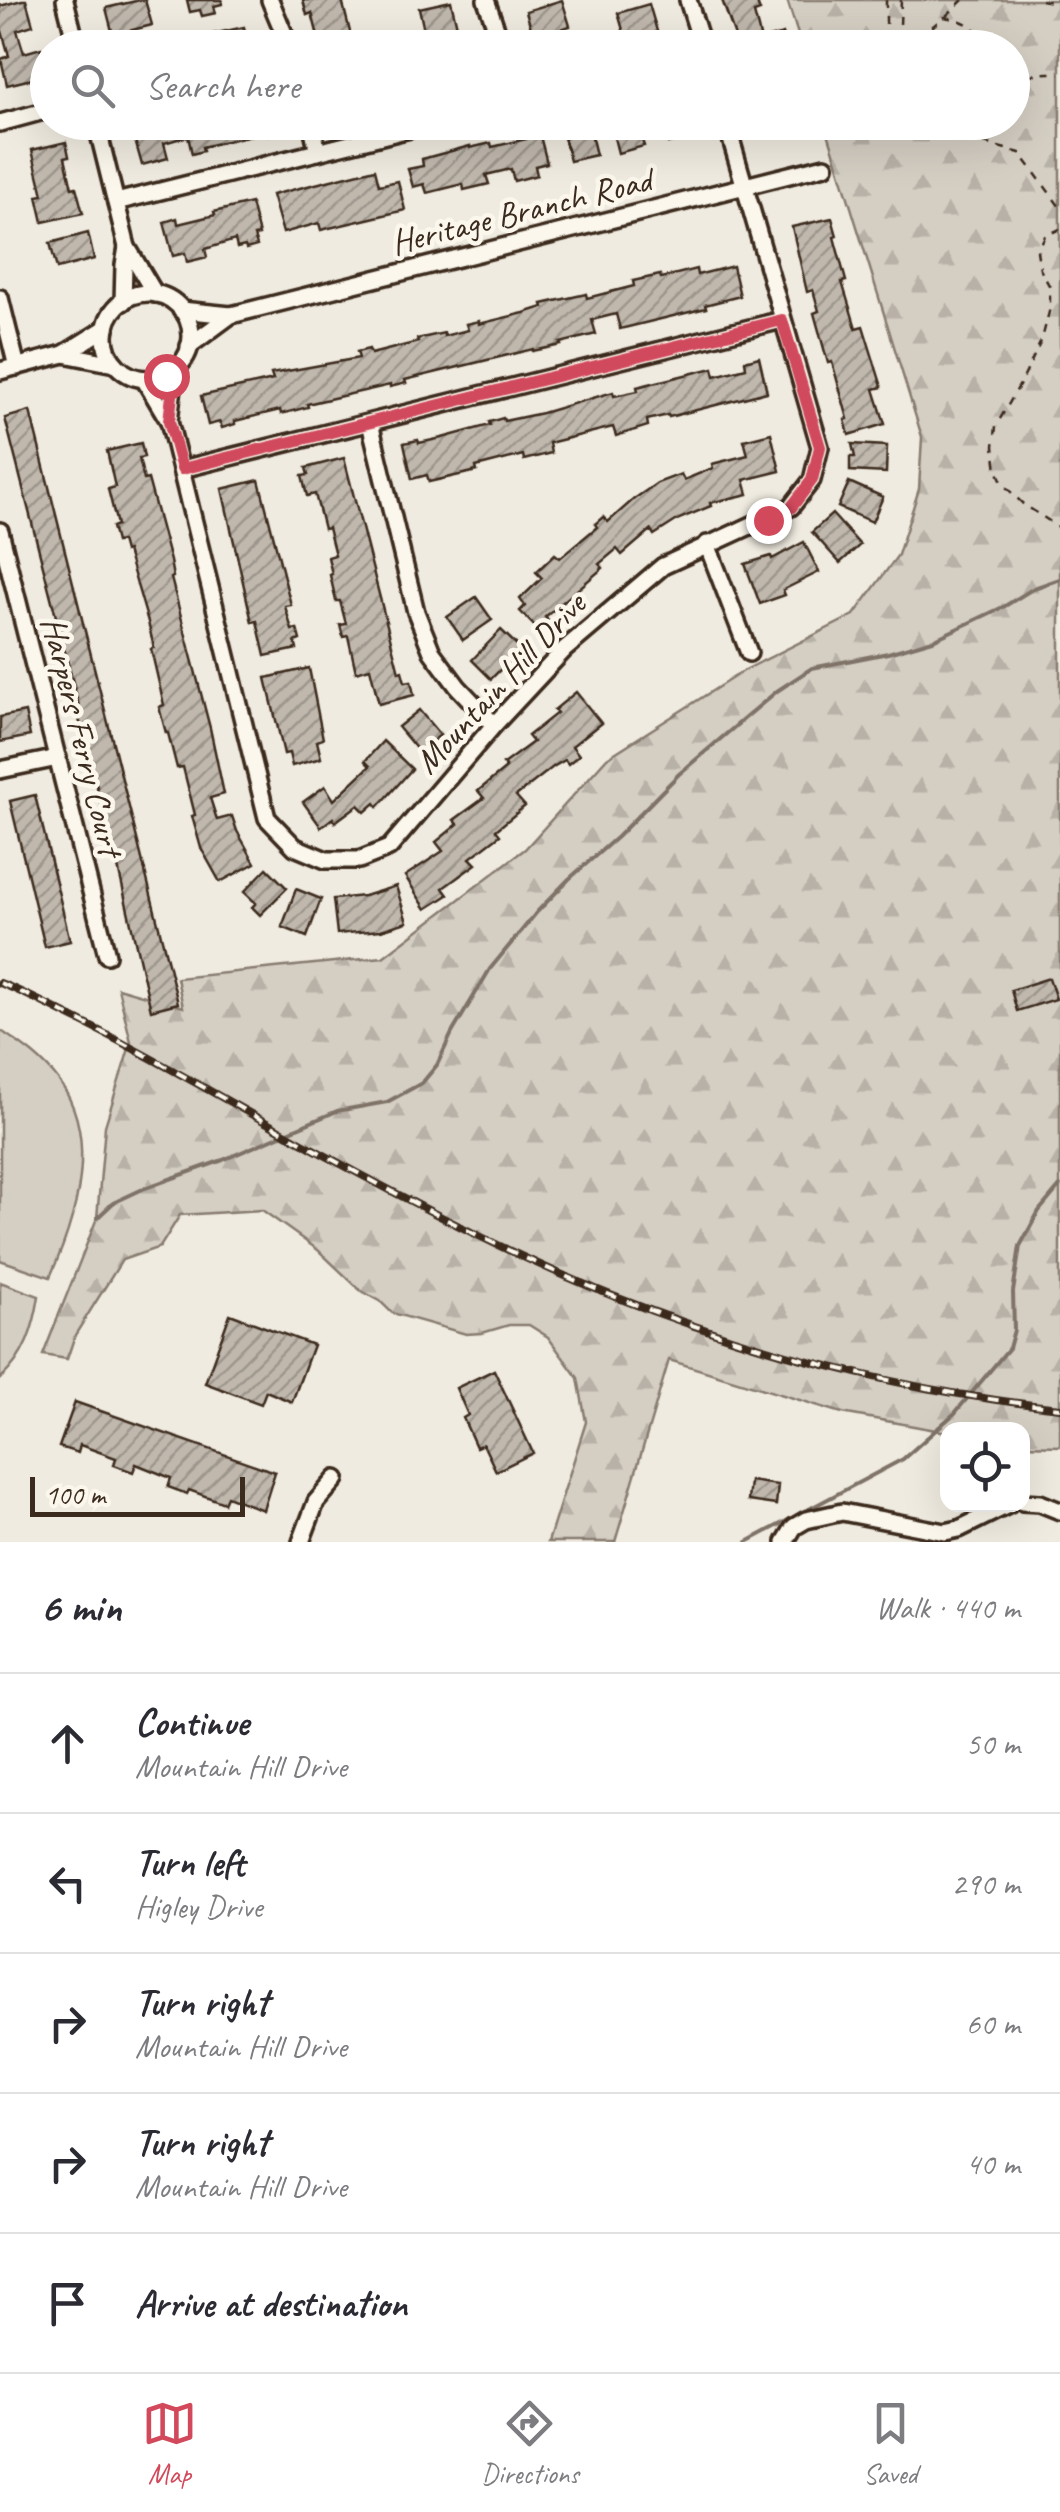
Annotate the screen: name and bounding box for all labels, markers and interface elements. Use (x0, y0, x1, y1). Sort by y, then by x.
search box (30, 30, 1030, 140)
icon: search (65, 58, 120, 113)
text: Search here (145, 62, 300, 109)
street label: Heritage Branch Road (386, 156, 661, 265)
route start (144, 354, 190, 400)
route end (746, 498, 792, 544)
street label: Mountain Hill Drive (404, 581, 597, 783)
street label: Harpers Ferry Court (31, 612, 134, 864)
map controls (940, 1422, 1030, 1512)
button: locate (940, 1422, 1030, 1512)
scale bar (30, 1472, 245, 1516)
text: 100 m (45, 1477, 105, 1512)
text: 6 min (40, 1581, 121, 1634)
text: Walk · 440 m (876, 1587, 1020, 1628)
text: Continue (135, 1699, 249, 1746)
icon: ahead (40, 1716, 95, 1771)
text: 50 m (966, 1723, 1020, 1764)
text: Mountain Hill Drive (135, 1746, 347, 1787)
text: Turn left (135, 1839, 245, 1886)
icon: left (40, 1856, 95, 1911)
text: 290 m (951, 1863, 1020, 1904)
text: Higley Drive (135, 1886, 262, 1927)
text: Turn right (135, 1979, 269, 2026)
icon: right (40, 1996, 95, 2051)
text: 60 m (966, 2003, 1020, 2044)
text: Mountain Hill Drive (135, 2026, 347, 2067)
text: Turn right (135, 2119, 269, 2166)
icon: right (40, 2136, 95, 2191)
text: 40 m (966, 2143, 1020, 2184)
text: Mountain Hill Drive (135, 2166, 347, 2207)
icon: arrive (40, 2276, 95, 2331)
text: Arrive at destination (135, 2280, 407, 2327)
tab: Map (142, 2396, 197, 2491)
tab: Directions (481, 2396, 579, 2491)
tab: Saved (863, 2396, 918, 2491)

